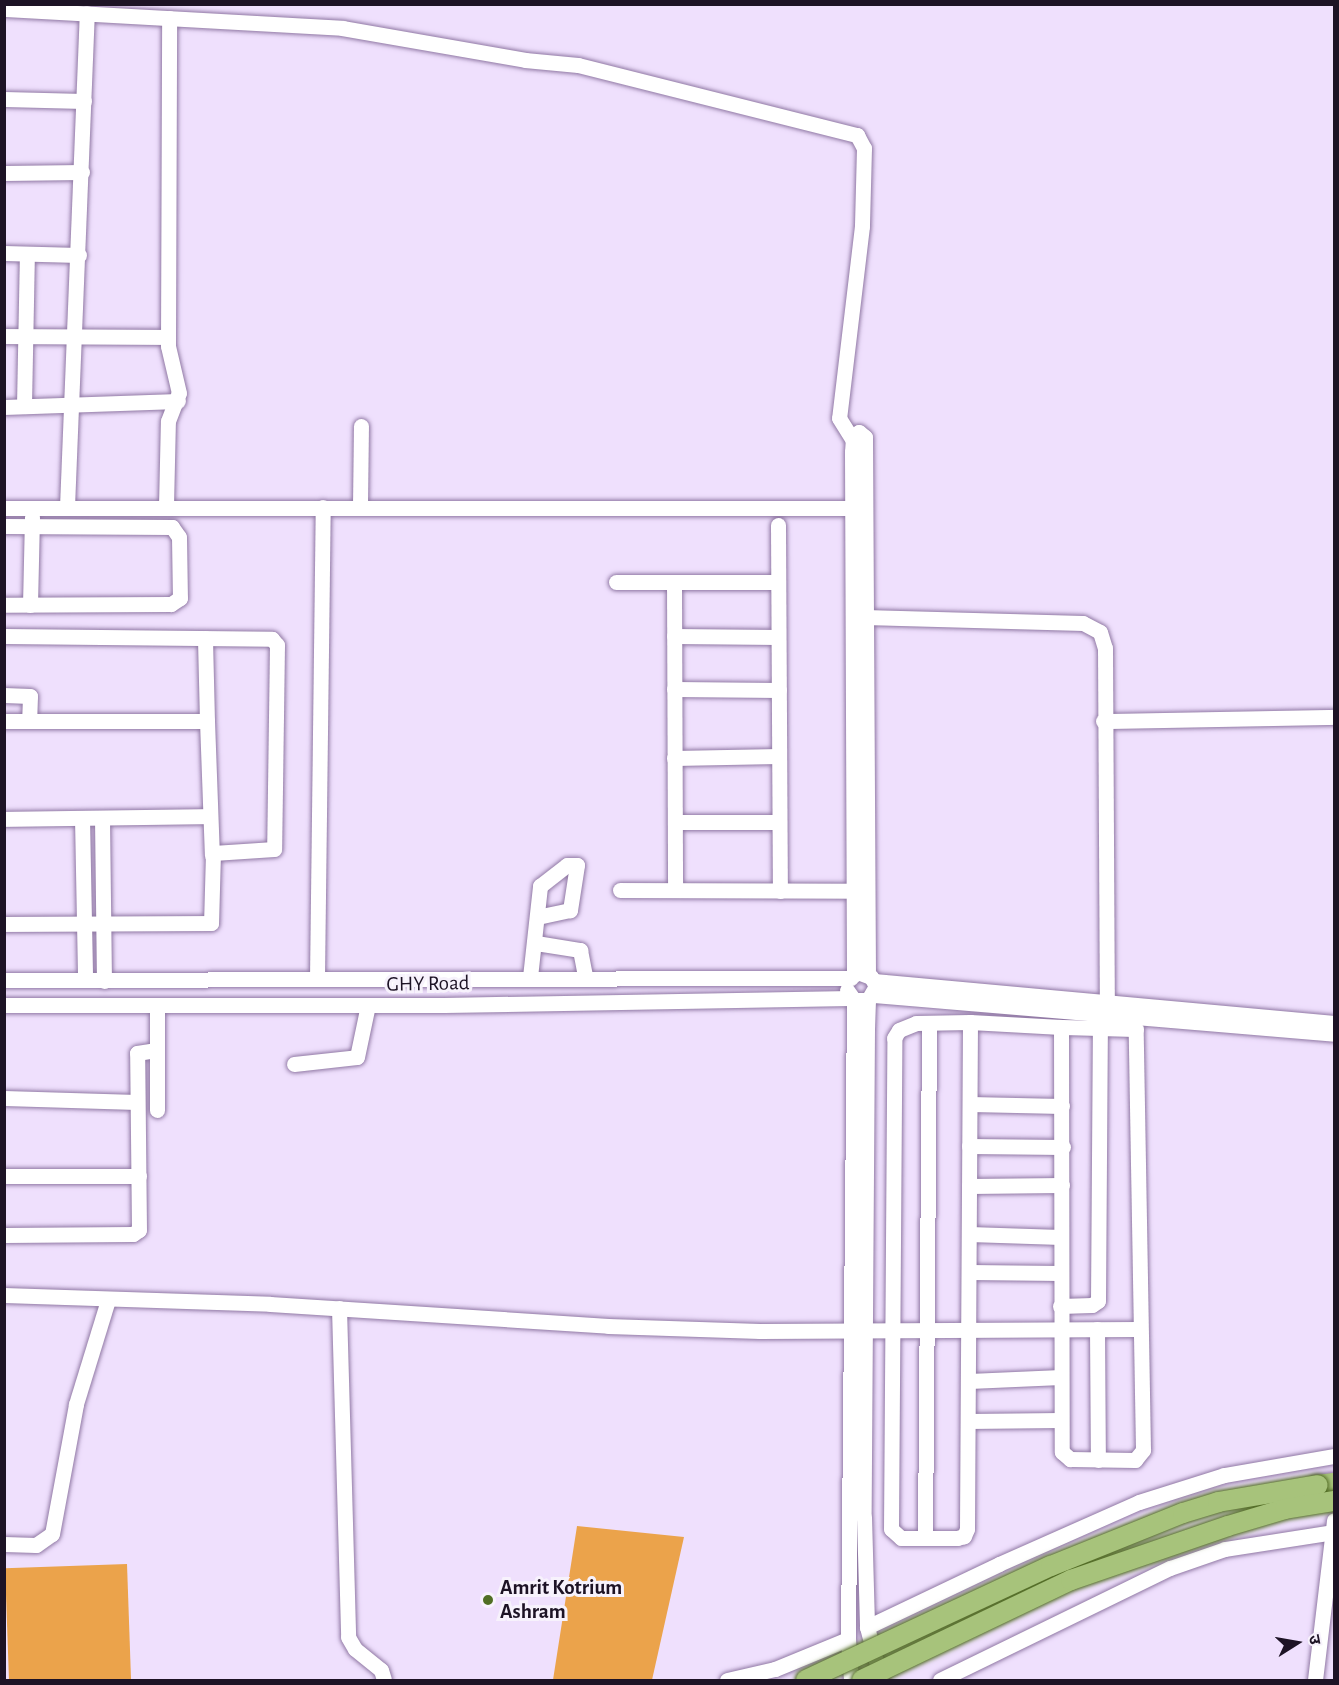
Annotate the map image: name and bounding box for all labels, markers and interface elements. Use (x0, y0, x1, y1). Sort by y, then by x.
street label: GHY Road (386, 971, 470, 997)
place label: Amrit Kotrium Ashram (500, 1575, 622, 1625)
marker: Amrit Kotrium Ashram (481, 1593, 495, 1607)
north arrow (1267, 1613, 1327, 1673)
text: उ (1306, 1633, 1323, 1646)

